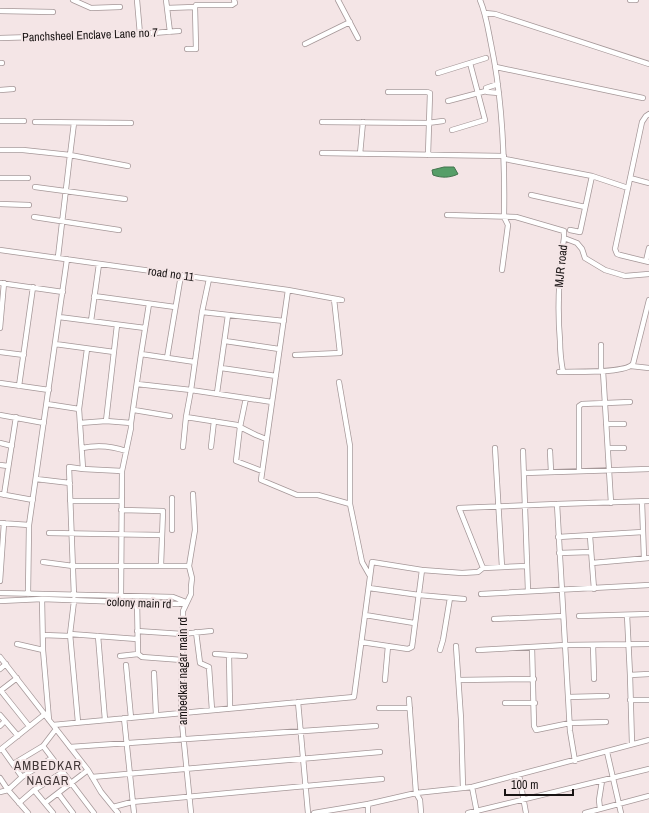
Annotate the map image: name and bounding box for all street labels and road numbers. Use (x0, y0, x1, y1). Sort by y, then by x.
street label: Panchsheel Enclave Lane no 7 (22, 25, 159, 45)
street label: MJR road (551, 244, 571, 288)
street label: road no 11 (147, 263, 196, 285)
street label: colony main rd (106, 594, 172, 612)
street label: ambedkar nagar main rd (175, 617, 191, 725)

